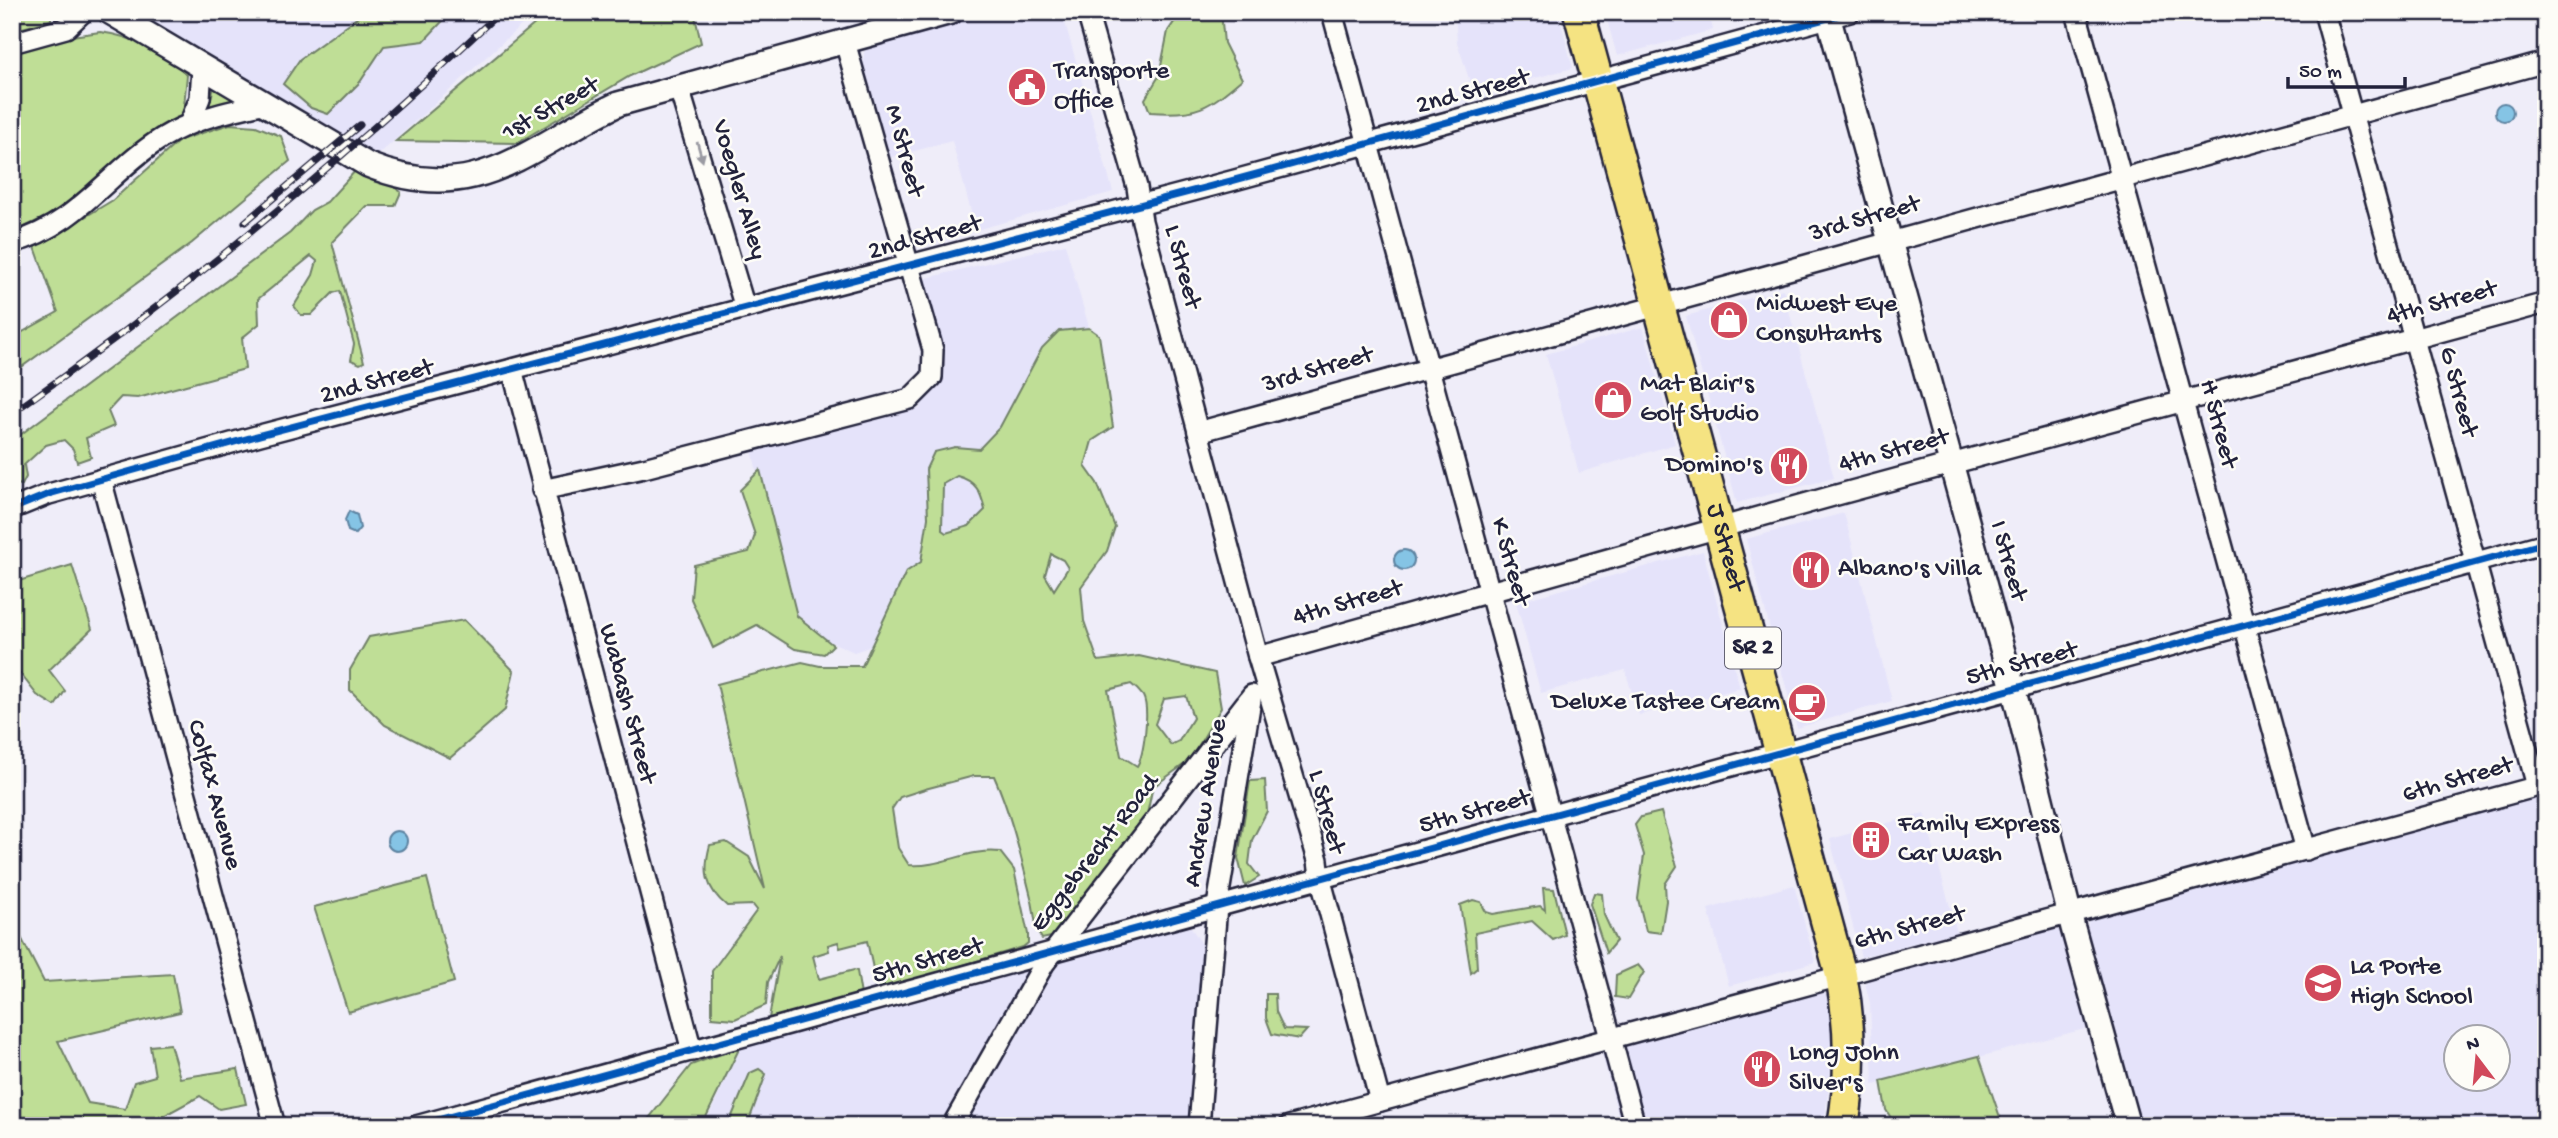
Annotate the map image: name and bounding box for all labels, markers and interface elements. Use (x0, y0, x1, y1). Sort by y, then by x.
scale bar (2288, 46, 2406, 90)
place label: Transporte Office (1052, 57, 1170, 118)
text: 50 m (2299, 61, 2342, 86)
street label: 2nd Street (1413, 62, 1535, 123)
public building icon: Transporte Office (1006, 66, 1048, 108)
street label: 1st Street (496, 70, 607, 150)
street label: M Street (876, 102, 931, 202)
street label: Voegler Alley (703, 116, 773, 264)
one-way arrow (695, 142, 706, 164)
street label: 3rd Street (1805, 189, 1926, 251)
street label: 2nd Street (865, 208, 987, 269)
street label: L Street (1155, 222, 1208, 314)
street label: 4th Street (2384, 274, 2503, 334)
place label: Midwest Eye Consultants (1756, 290, 1898, 351)
shop icon: Midwest Eye Consultants (1708, 299, 1750, 341)
street label: 3rd Street (1258, 340, 1379, 402)
street label: G Street (2430, 344, 2484, 443)
street label: 2nd Street (317, 352, 439, 413)
place label: Mat Blair's Golf Studio (1640, 370, 1759, 431)
street label: H Street (2190, 376, 2244, 474)
shop icon: Mat Blair's Golf Studio (1592, 379, 1634, 421)
street label: 4th Street (1836, 422, 1955, 482)
restaurant icon: Domino's (1768, 445, 1810, 487)
place label: Domino's (1663, 451, 1763, 482)
street label: J Street (1698, 500, 1752, 597)
street label: K Street (1482, 515, 1537, 612)
street label: I Street (1981, 517, 2034, 607)
restaurant icon: Albano's Villa (1790, 549, 1832, 591)
place label: Albano's Villa (1838, 555, 1983, 586)
street label: 4th Street (1290, 573, 1409, 634)
street label: Wabash Street (590, 621, 663, 789)
road number: SR 2 (1725, 628, 1781, 668)
street label: 5th Street (1963, 635, 2083, 695)
cafe icon: Deluxe Tastee Cream (1786, 682, 1828, 724)
place label: Deluxe Tastee Cream (1549, 688, 1780, 719)
street label: Andrew Avenue (1178, 716, 1236, 889)
street label: Colfax Avenue (178, 717, 248, 874)
street label: 6th Street (2399, 750, 2519, 812)
street label: Eggebrecht Road (1025, 767, 1168, 939)
street label: L Street (1299, 767, 1352, 859)
street label: 5th Street (1416, 783, 1536, 843)
place label: Family Express Car Wash (1897, 810, 2060, 871)
building icon: Family Express Car Wash (1850, 819, 1892, 861)
street label: 6th Street (1851, 899, 1971, 959)
street label: 5th Street (869, 931, 989, 993)
place label: La Porte High School (2350, 953, 2473, 1014)
school or university icon: La Porte High School (2302, 962, 2344, 1004)
north arrow (2442, 1023, 2512, 1092)
text: N (2464, 1032, 2482, 1058)
place label: Long John Silver's (1789, 1039, 1900, 1100)
restaurant icon: Long John Silver's (1741, 1048, 1783, 1090)

